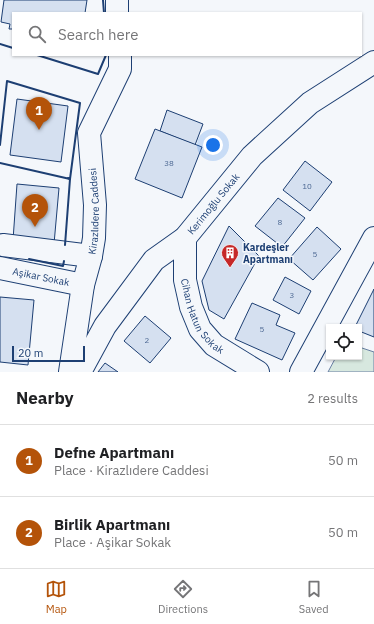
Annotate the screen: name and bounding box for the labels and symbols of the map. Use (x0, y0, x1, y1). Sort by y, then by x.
pin: 1 (26, 97, 52, 130)
your location (203, 135, 223, 155)
house number: 38 (164, 158, 174, 168)
street label: Kirazlıdere Caddesi (85, 168, 102, 256)
street label: Kerimoğlu Sokak (185, 170, 243, 237)
house number: 10 (302, 181, 312, 191)
pin: 2 (22, 194, 48, 227)
house number: 8 (278, 217, 283, 227)
place label: Kardeşler Apartmanı (243, 241, 293, 266)
building icon: Kardeşler Apartmanı (220, 243, 240, 268)
house number: 5 (313, 249, 318, 259)
street label: Aşikar Sokak (11, 265, 71, 289)
street label: Cihan Hatun Sokak (178, 277, 227, 357)
house number: 3 (290, 290, 295, 300)
house number: 5 (260, 324, 265, 334)
house number: 2 (145, 335, 150, 345)
scale bar (12, 344, 85, 363)

